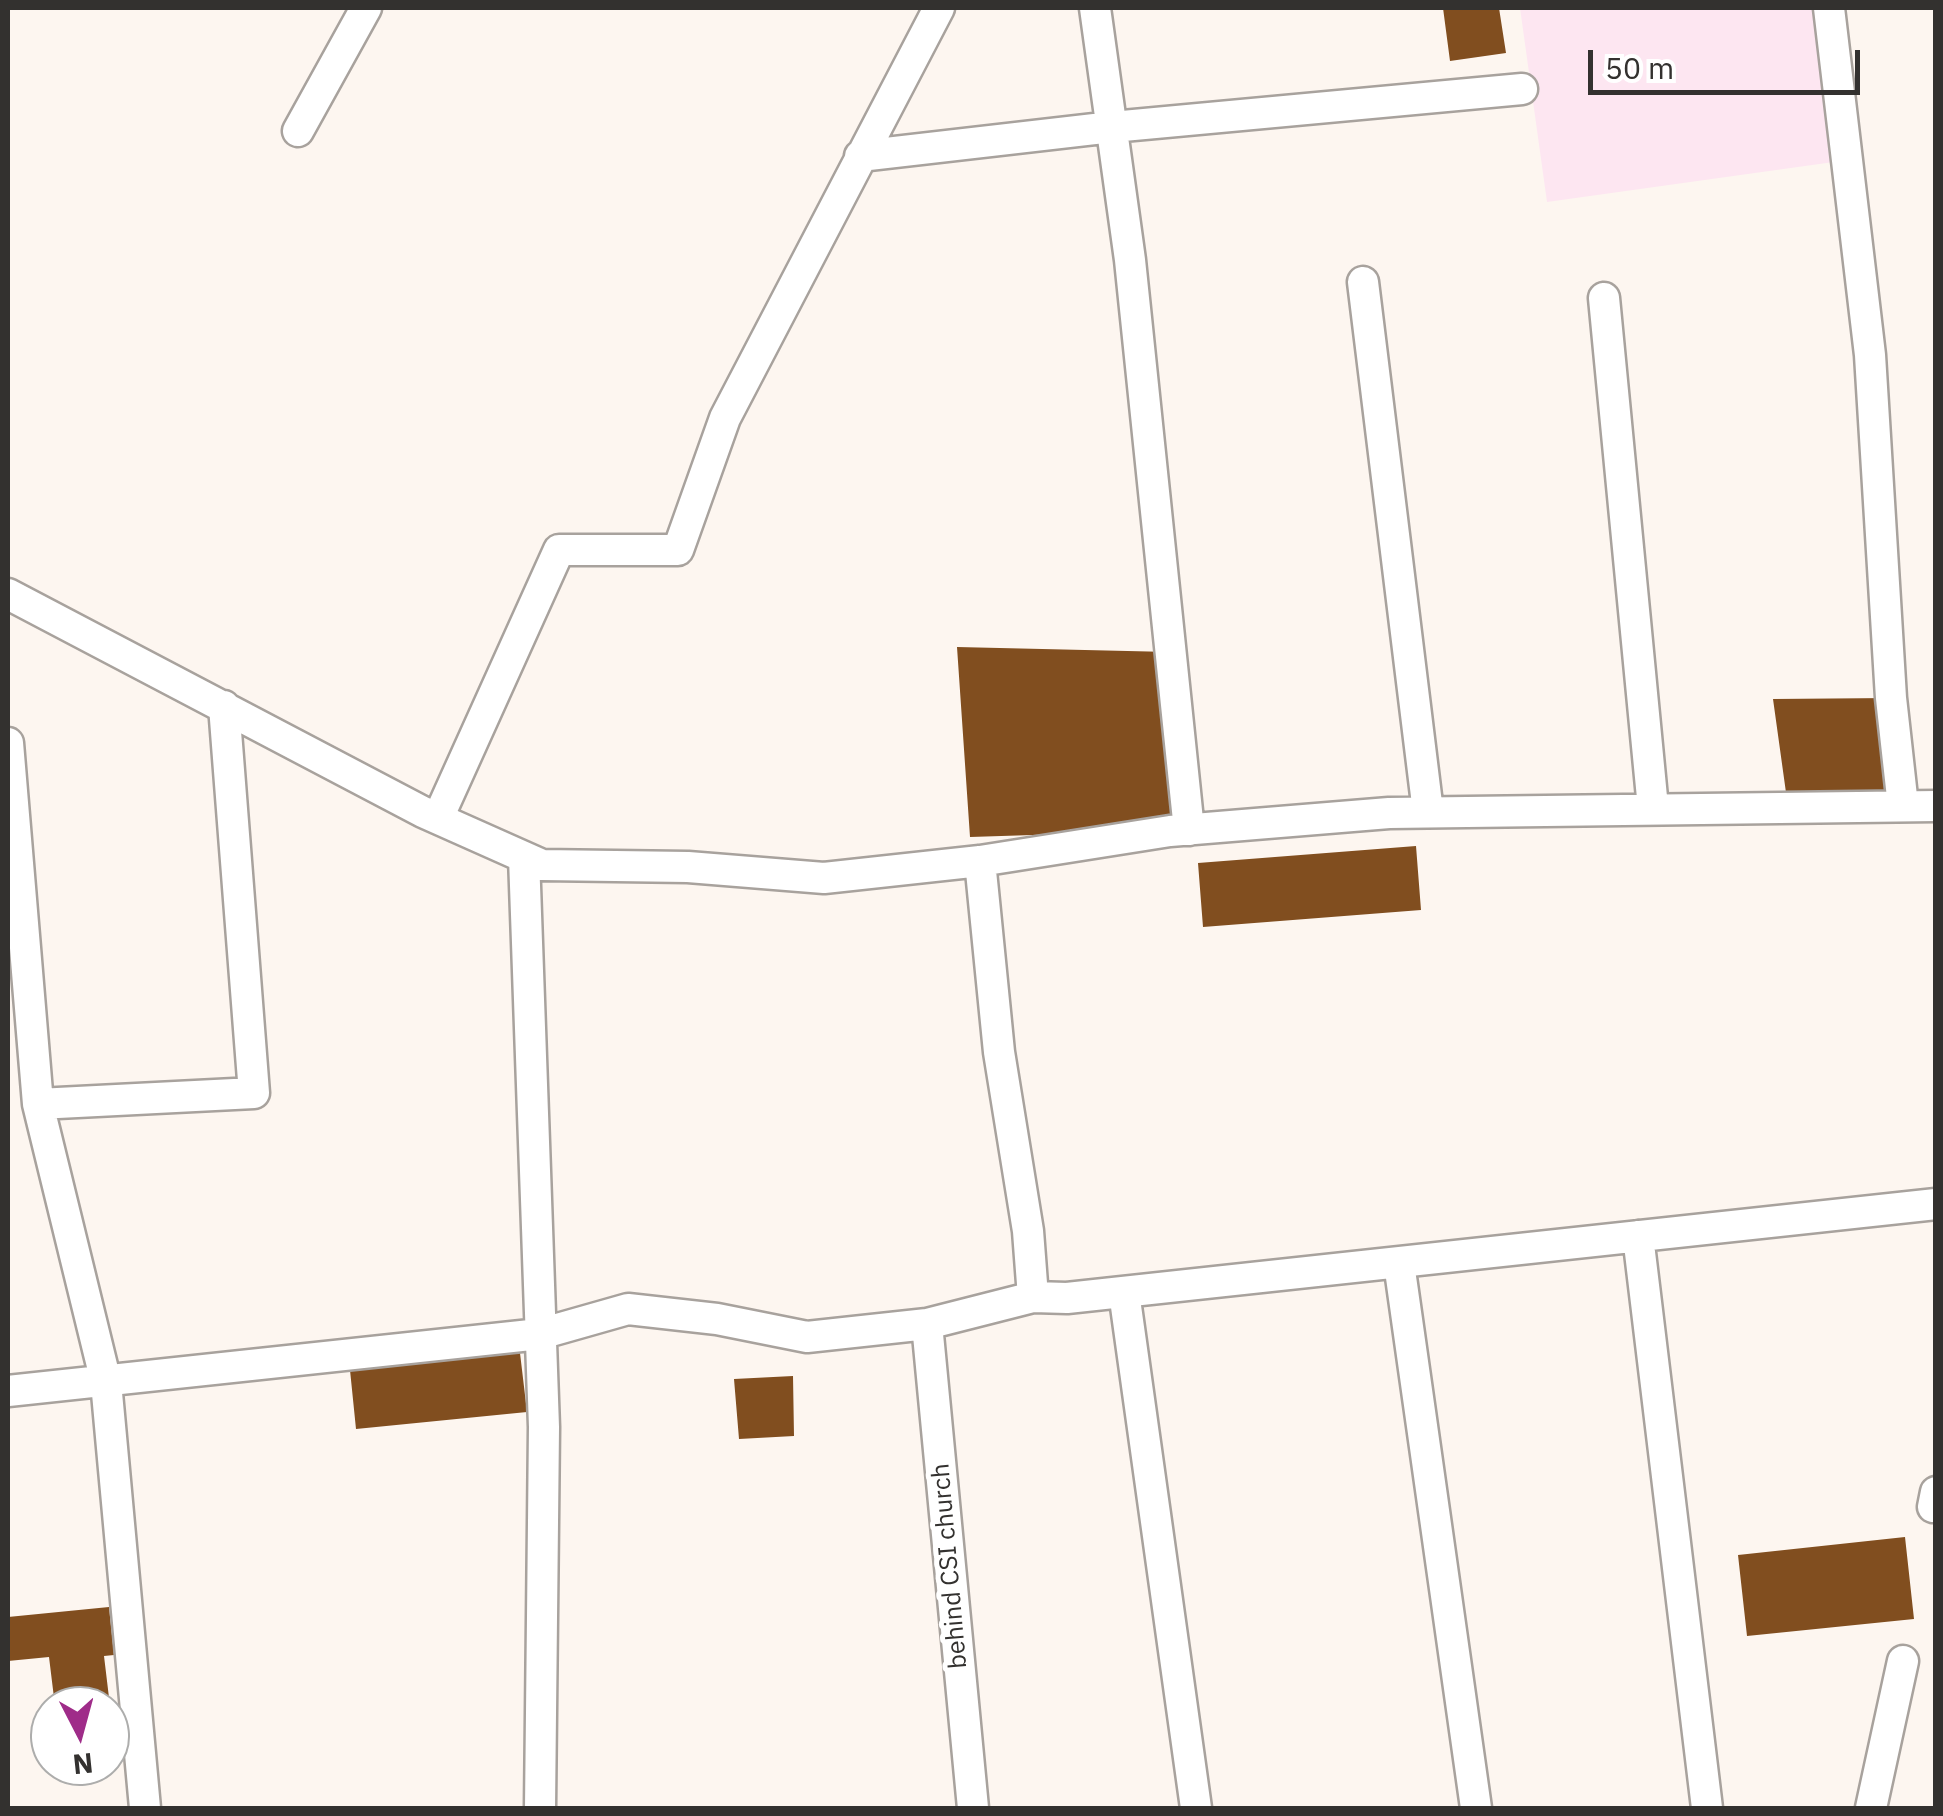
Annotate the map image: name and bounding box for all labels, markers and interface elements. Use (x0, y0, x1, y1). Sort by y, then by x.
scale bar (1593, 30, 1866, 92)
text: 50 m (1605, 48, 1674, 87)
street label: behind CSI church (926, 1462, 974, 1670)
north arrow (30, 1686, 130, 1786)
text: N (71, 1745, 95, 1784)

